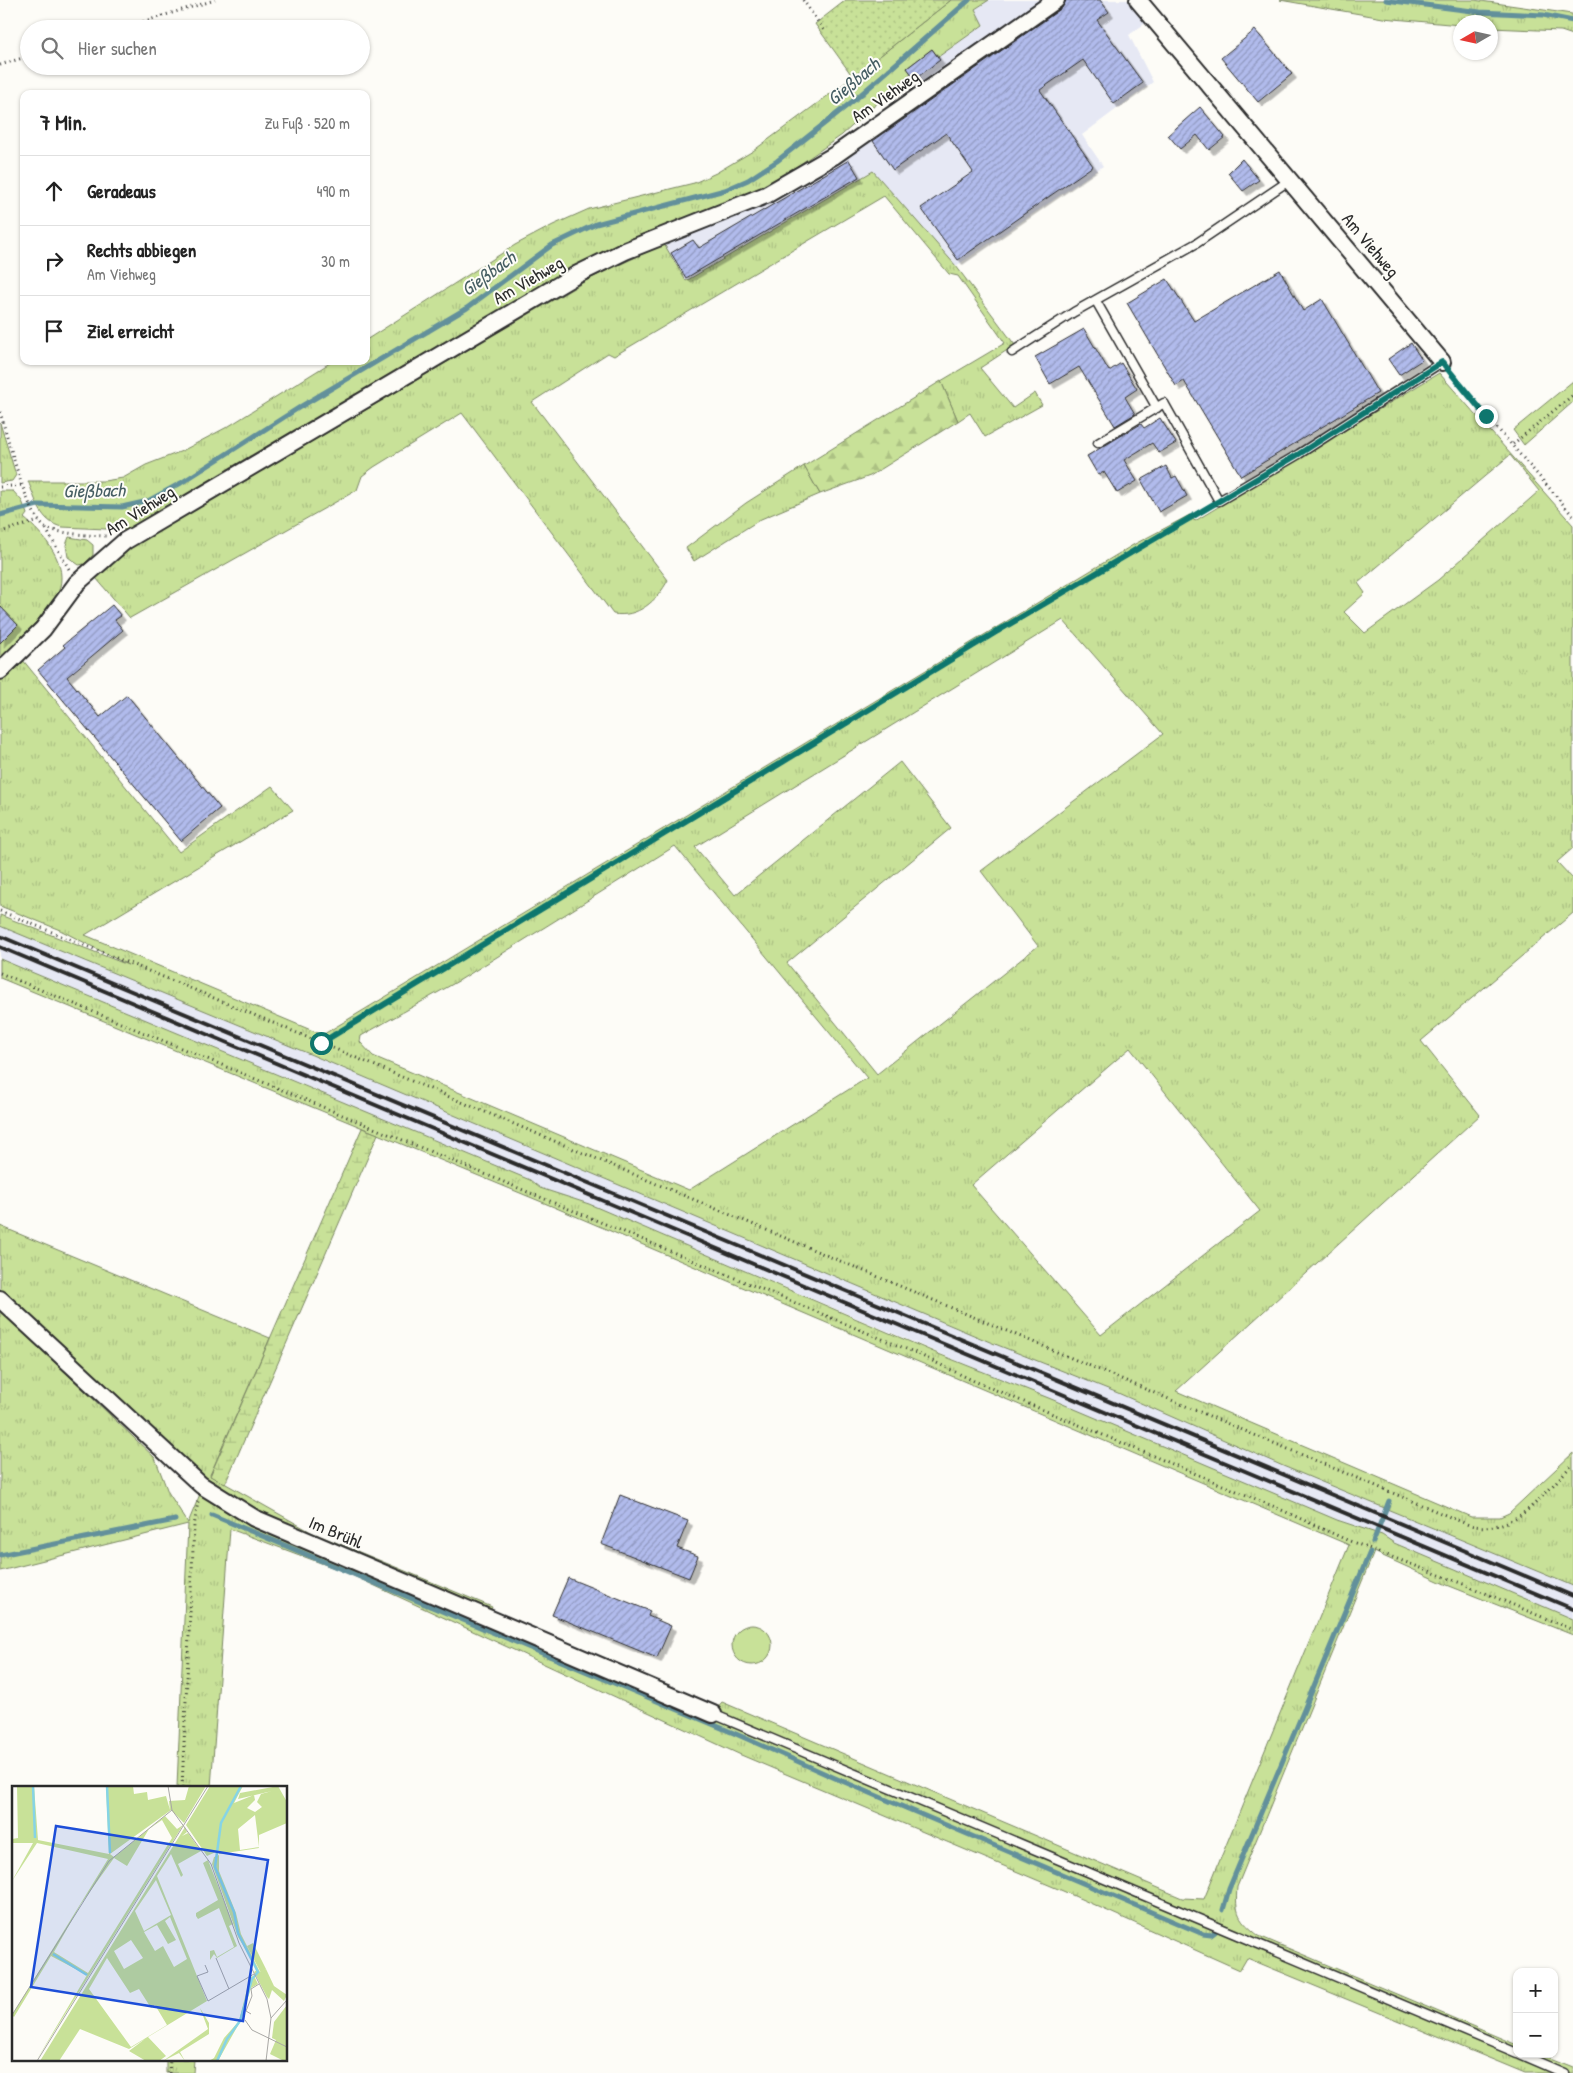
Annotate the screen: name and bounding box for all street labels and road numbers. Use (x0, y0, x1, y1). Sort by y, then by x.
street label: Am Viehweg (846, 64, 924, 128)
street label: Am Viehweg (1337, 207, 1405, 283)
street label: Am Viehweg (488, 250, 568, 310)
street label: Am Viehweg (100, 479, 180, 541)
street label: Im Brühl (305, 1510, 367, 1555)

